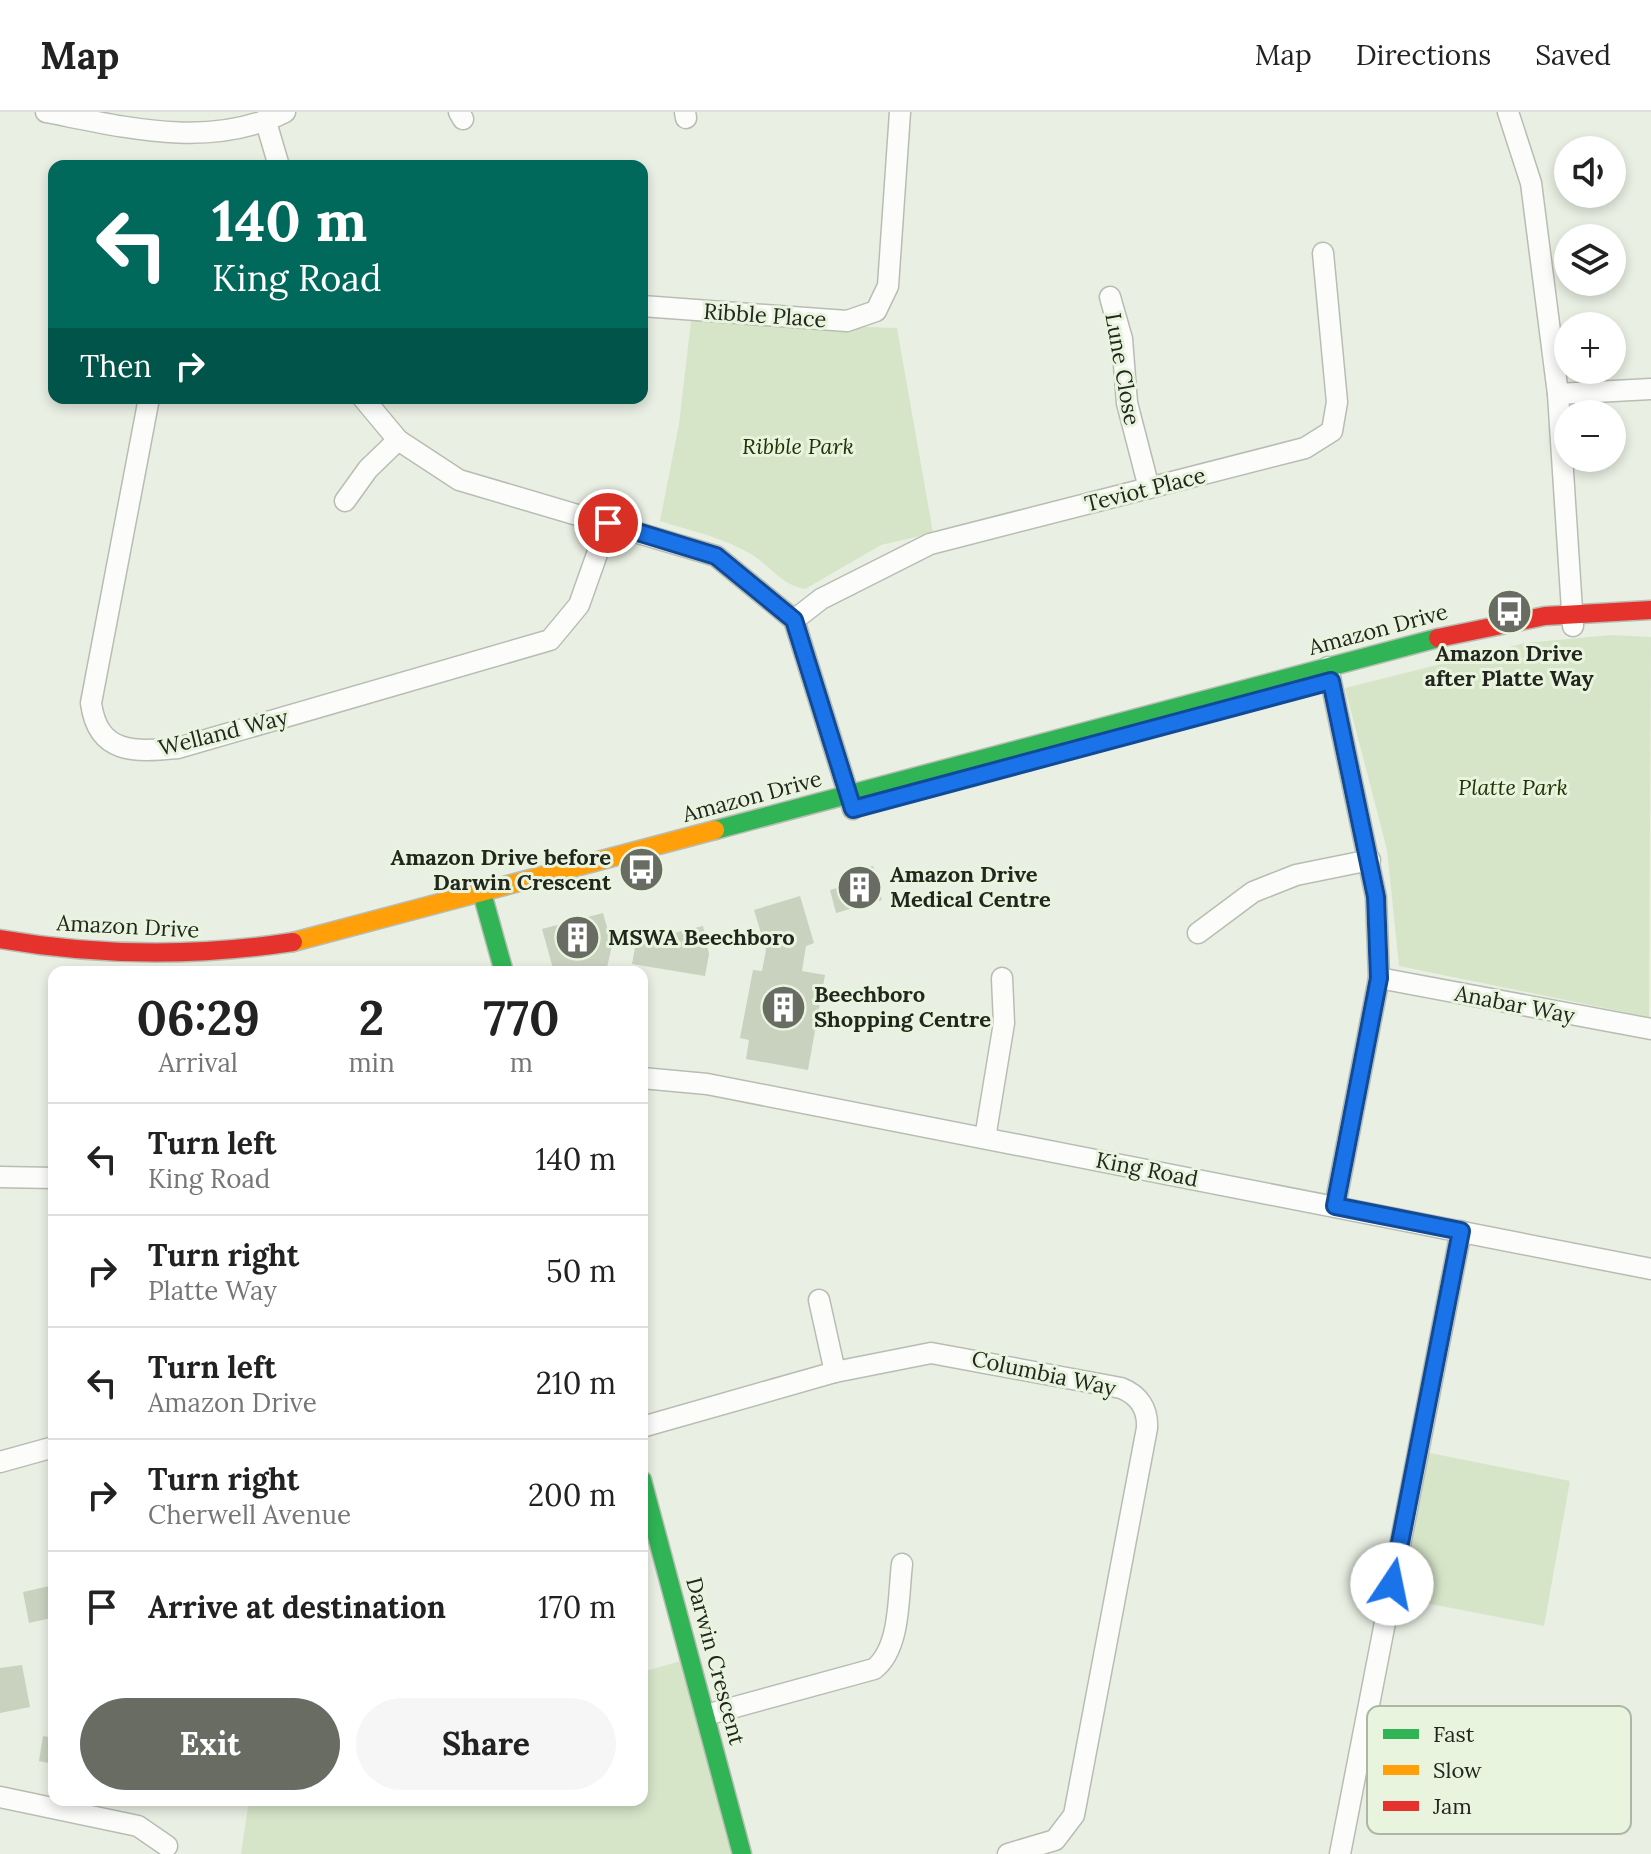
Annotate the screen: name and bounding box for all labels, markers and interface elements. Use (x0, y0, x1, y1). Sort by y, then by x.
text: Map (40, 31, 119, 79)
text: Map (1255, 37, 1312, 73)
text: Directions (1356, 37, 1491, 73)
text: Saved (1535, 37, 1611, 73)
map controls (1554, 136, 1626, 472)
button: sound (1554, 136, 1626, 208)
text: 140 m (212, 185, 367, 256)
icon: left (80, 192, 184, 296)
button: layers (1554, 224, 1626, 296)
text: King Road (212, 255, 381, 301)
street label: Ribble Place (702, 297, 828, 333)
street label: Lune Close (1099, 311, 1147, 427)
button: + (1554, 312, 1626, 384)
icon: right (168, 344, 212, 388)
text: Then (80, 347, 152, 385)
button: − (1554, 400, 1626, 472)
park label: Ribble Park (742, 432, 854, 460)
street label: Teviot Place (1082, 460, 1208, 518)
pin (574, 489, 642, 557)
icon: arrive (586, 501, 630, 545)
bus stop icon: Amazon Drive after Platte Way (1485, 588, 1533, 636)
street label: Amazon Drive (1304, 597, 1451, 661)
place label: Amazon Drive after Platte Way (1424, 639, 1594, 692)
street label: Welland Way (155, 702, 291, 762)
street label: Amazon Drive (678, 764, 825, 828)
park label: Platte Park (1458, 773, 1568, 801)
place label: Amazon Drive before Darwin Crescent (391, 843, 612, 896)
bus stop icon: Amazon Drive before Darwin Crescent (618, 846, 666, 894)
place label: Amazon Drive Medical Centre (890, 860, 1051, 913)
building icon: Amazon Drive Medical Centre (835, 863, 883, 911)
street label: Amazon Drive (55, 908, 200, 944)
building icon: MSWA Beechboro (553, 913, 601, 961)
place label: MSWA Beechboro (608, 923, 795, 951)
street label: Anabar Way (1452, 978, 1578, 1029)
place label: Beechboro Shopping Centre (814, 980, 991, 1033)
building icon: Beechboro Shopping Centre (759, 983, 807, 1031)
text: 06:29 (137, 987, 260, 1048)
text: 2 (359, 987, 384, 1048)
text: 770 (483, 987, 559, 1048)
text: Arrival (158, 1046, 238, 1079)
text: min (348, 1046, 395, 1079)
text: m (510, 1046, 533, 1079)
text: Turn left (148, 1124, 276, 1162)
icon: left (80, 1137, 124, 1181)
text: 140 m (535, 1140, 616, 1178)
street label: King Road (1093, 1145, 1201, 1193)
text: King Road (148, 1162, 270, 1195)
text: Turn right (148, 1236, 299, 1274)
icon: right (80, 1249, 124, 1293)
text: 50 m (546, 1252, 616, 1290)
text: Platte Way (148, 1274, 277, 1307)
street label: Columbia Way (969, 1344, 1119, 1402)
text: Turn left (148, 1348, 276, 1386)
icon: left (80, 1361, 124, 1405)
text: 210 m (536, 1364, 616, 1402)
text: Amazon Drive (148, 1386, 317, 1419)
text: Turn right (148, 1460, 299, 1498)
icon: right (80, 1473, 124, 1517)
text: 200 m (528, 1476, 616, 1514)
text: Cherwell Avenue (148, 1498, 351, 1531)
position arrow (1350, 1542, 1434, 1626)
street label: Darwin Crescent (680, 1574, 752, 1748)
icon: arrive (80, 1585, 124, 1629)
text: Arrive at destination (148, 1588, 446, 1626)
text: 170 m (538, 1588, 616, 1626)
button: Exit (80, 1698, 340, 1790)
button: Share (356, 1698, 616, 1790)
legend (1367, 1706, 1631, 1834)
text: Fast (1433, 1720, 1475, 1748)
text: Slow (1433, 1756, 1482, 1784)
text: Jam (1432, 1792, 1472, 1820)

